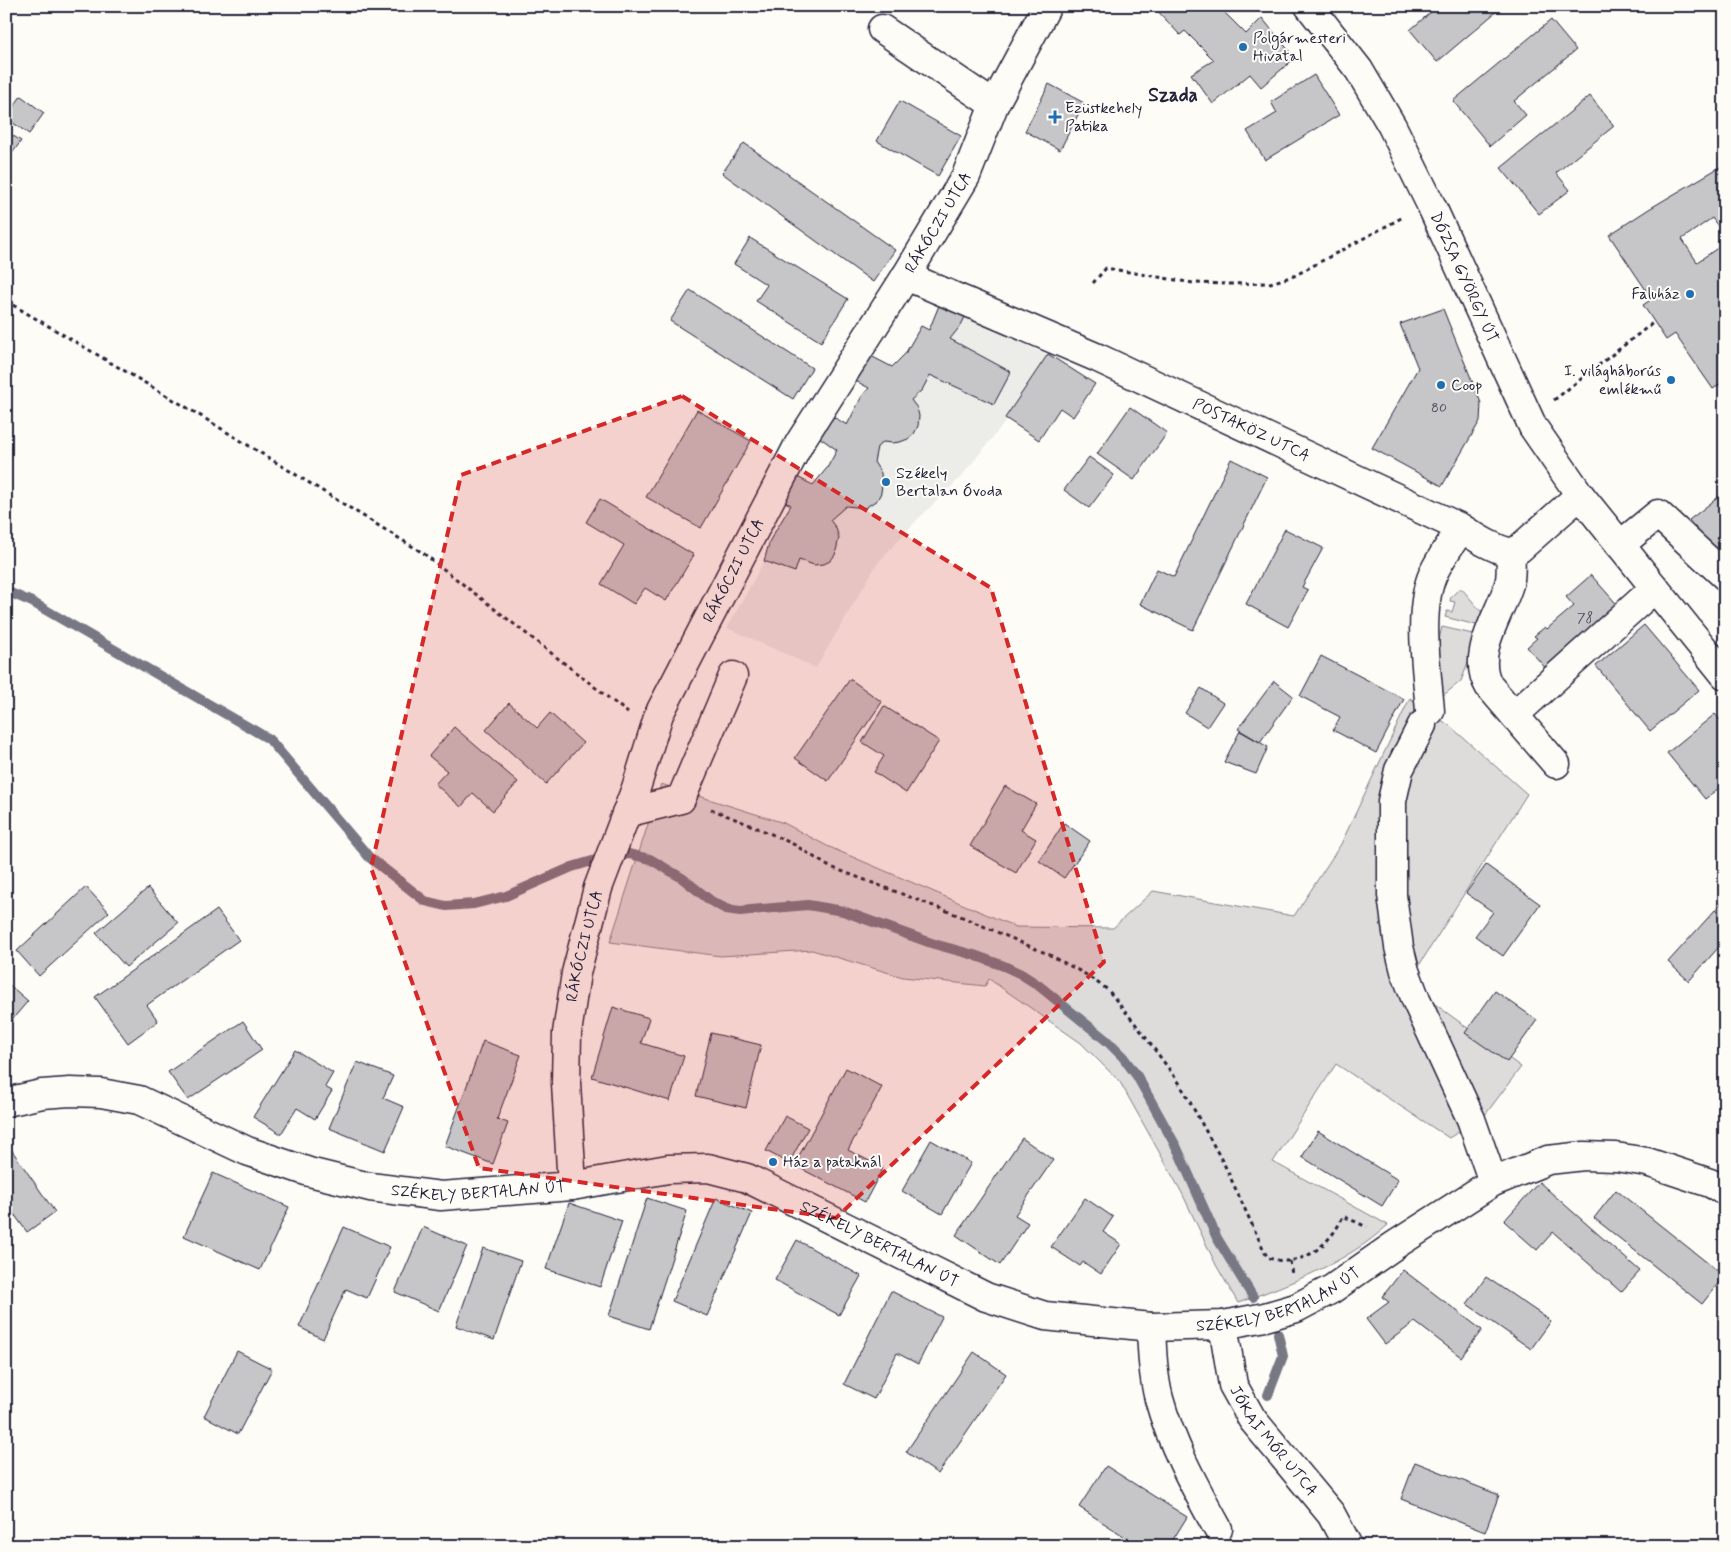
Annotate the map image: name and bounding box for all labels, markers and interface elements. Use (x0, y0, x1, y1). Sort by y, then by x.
place label: Polgármesteri Hivatal (1253, 28, 1346, 67)
marker: Polgármesteri Hivatal (1237, 41, 1249, 53)
district label: Szada (1148, 83, 1198, 108)
place label: Ezüstkehely Patika (1065, 98, 1142, 137)
marker: Ezüstkehely Patika (1049, 111, 1061, 123)
street label: RÁKÓCZI UTCA (900, 168, 977, 277)
street label: DÓZSA GYÖRGY ÚT (1425, 209, 1503, 346)
place label: Faluház (1631, 284, 1680, 305)
marker: Faluház (1684, 288, 1696, 300)
place label: I. világháborús emlékmű (1564, 361, 1661, 400)
marker: I. világháborús emlékmű (1665, 374, 1677, 386)
place label: Coop (1451, 375, 1482, 396)
marker: Coop (1435, 379, 1447, 391)
street label: POSTAKÖZ UTCA (1189, 393, 1313, 466)
house number: 80 (1431, 399, 1447, 417)
place label: Székely Bertalan Óvoda (896, 463, 1003, 502)
marker: Székely Bertalan Óvoda (880, 476, 892, 488)
street label: RÁKÓCZI UTCA (698, 515, 769, 626)
house number: 78 (1577, 609, 1593, 627)
street label: RÁKÓCZI UTCA (561, 888, 608, 1003)
place label: Ház a pataknál (783, 1152, 882, 1173)
marker: Ház a pataknál (767, 1156, 779, 1168)
street label: SZÉKELY BERTALAN ÚT (390, 1176, 566, 1207)
street label: SZÉKELY BERTALAN ÚT (797, 1196, 962, 1292)
street label: SZÉKELY BERTALAN ÚT (1196, 1262, 1364, 1336)
street label: JÓKAI MÓR UTCA (1225, 1382, 1322, 1501)

